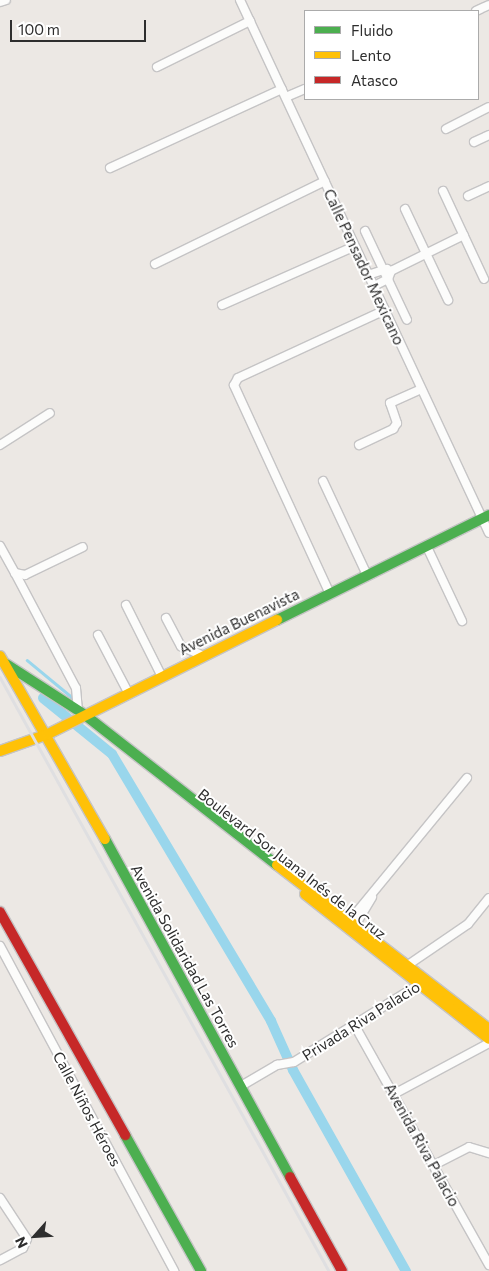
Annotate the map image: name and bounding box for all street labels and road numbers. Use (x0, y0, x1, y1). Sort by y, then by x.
street label: Calle Pensador Mexicano (320, 186, 408, 348)
street label: Avenida Buenavista (176, 585, 302, 659)
street label: Boulevard Sor Juana Inés de la Cruz (194, 785, 390, 943)
street label: Avenida Solidaridad Las Torres (127, 861, 243, 1051)
street label: Privada Riva Palacio (299, 978, 423, 1064)
street label: Calle Niños Héroes (49, 1049, 125, 1169)
street label: Avenida Riva Palacio (381, 1080, 463, 1210)

